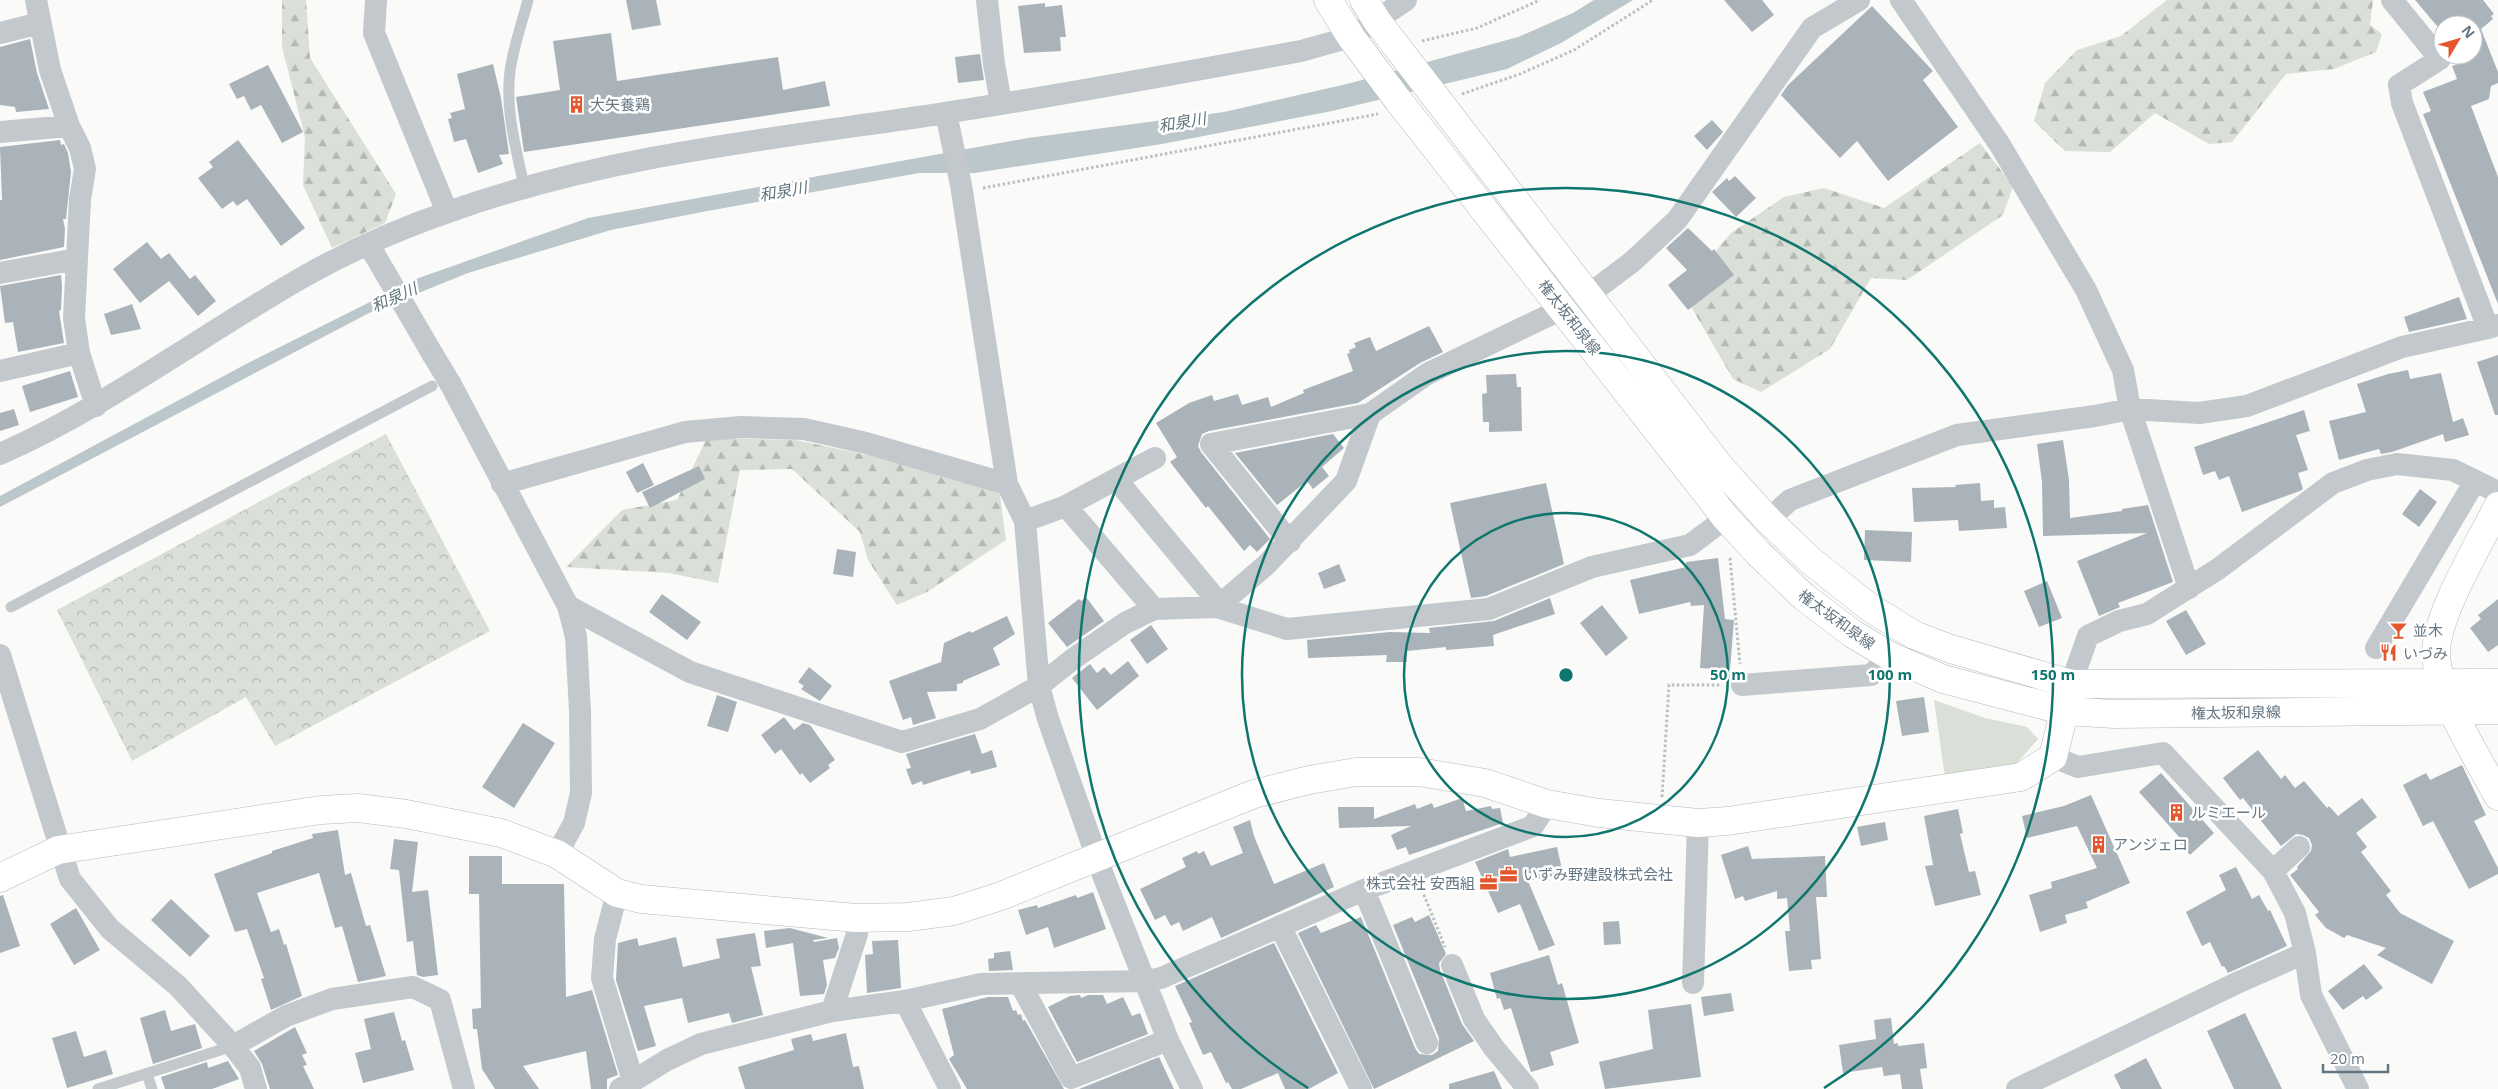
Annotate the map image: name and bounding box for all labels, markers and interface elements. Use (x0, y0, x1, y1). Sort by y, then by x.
north arrow (2433, 15, 2483, 65)
text: N (2458, 21, 2480, 42)
building icon: 大矢養鶏 (566, 94, 586, 114)
place label: 大矢養鶏 (590, 94, 650, 114)
water label: 和泉川 (1156, 107, 1210, 137)
water label: 和泉川 (757, 176, 811, 206)
street label: 権太坂和泉線 (1534, 275, 1606, 359)
water label: 和泉川 (368, 276, 422, 317)
street label: 権太坂和泉線 (1795, 584, 1879, 654)
bar icon: 並木 (2389, 620, 2409, 640)
place label: 並木 (2413, 620, 2443, 640)
restaurant icon: いづみ (2379, 643, 2399, 663)
place label: いづみ (2403, 643, 2448, 663)
text: 50 m (1710, 664, 1746, 684)
text: 100 m (1868, 664, 1912, 684)
text: 150 m (2031, 664, 2075, 684)
centre of rings (1557, 666, 1575, 684)
street label: 権太坂和泉線 (2191, 701, 2281, 723)
building icon: ルミエール (2167, 802, 2187, 822)
place label: ルミエール (2191, 802, 2266, 822)
building icon: アンジェロ (2089, 834, 2109, 854)
place label: アンジェロ (2113, 834, 2187, 854)
office icon: いずみ野建設株式会社 (1499, 864, 1519, 884)
place label: いずみ野建設株式会社 (1523, 864, 1673, 884)
place label: 株式会社 安西組 (1366, 873, 1475, 893)
office icon: 株式会社 安西組 (1479, 873, 1499, 893)
scale bar (2323, 1042, 2388, 1074)
text: 20 m (2330, 1048, 2365, 1068)

